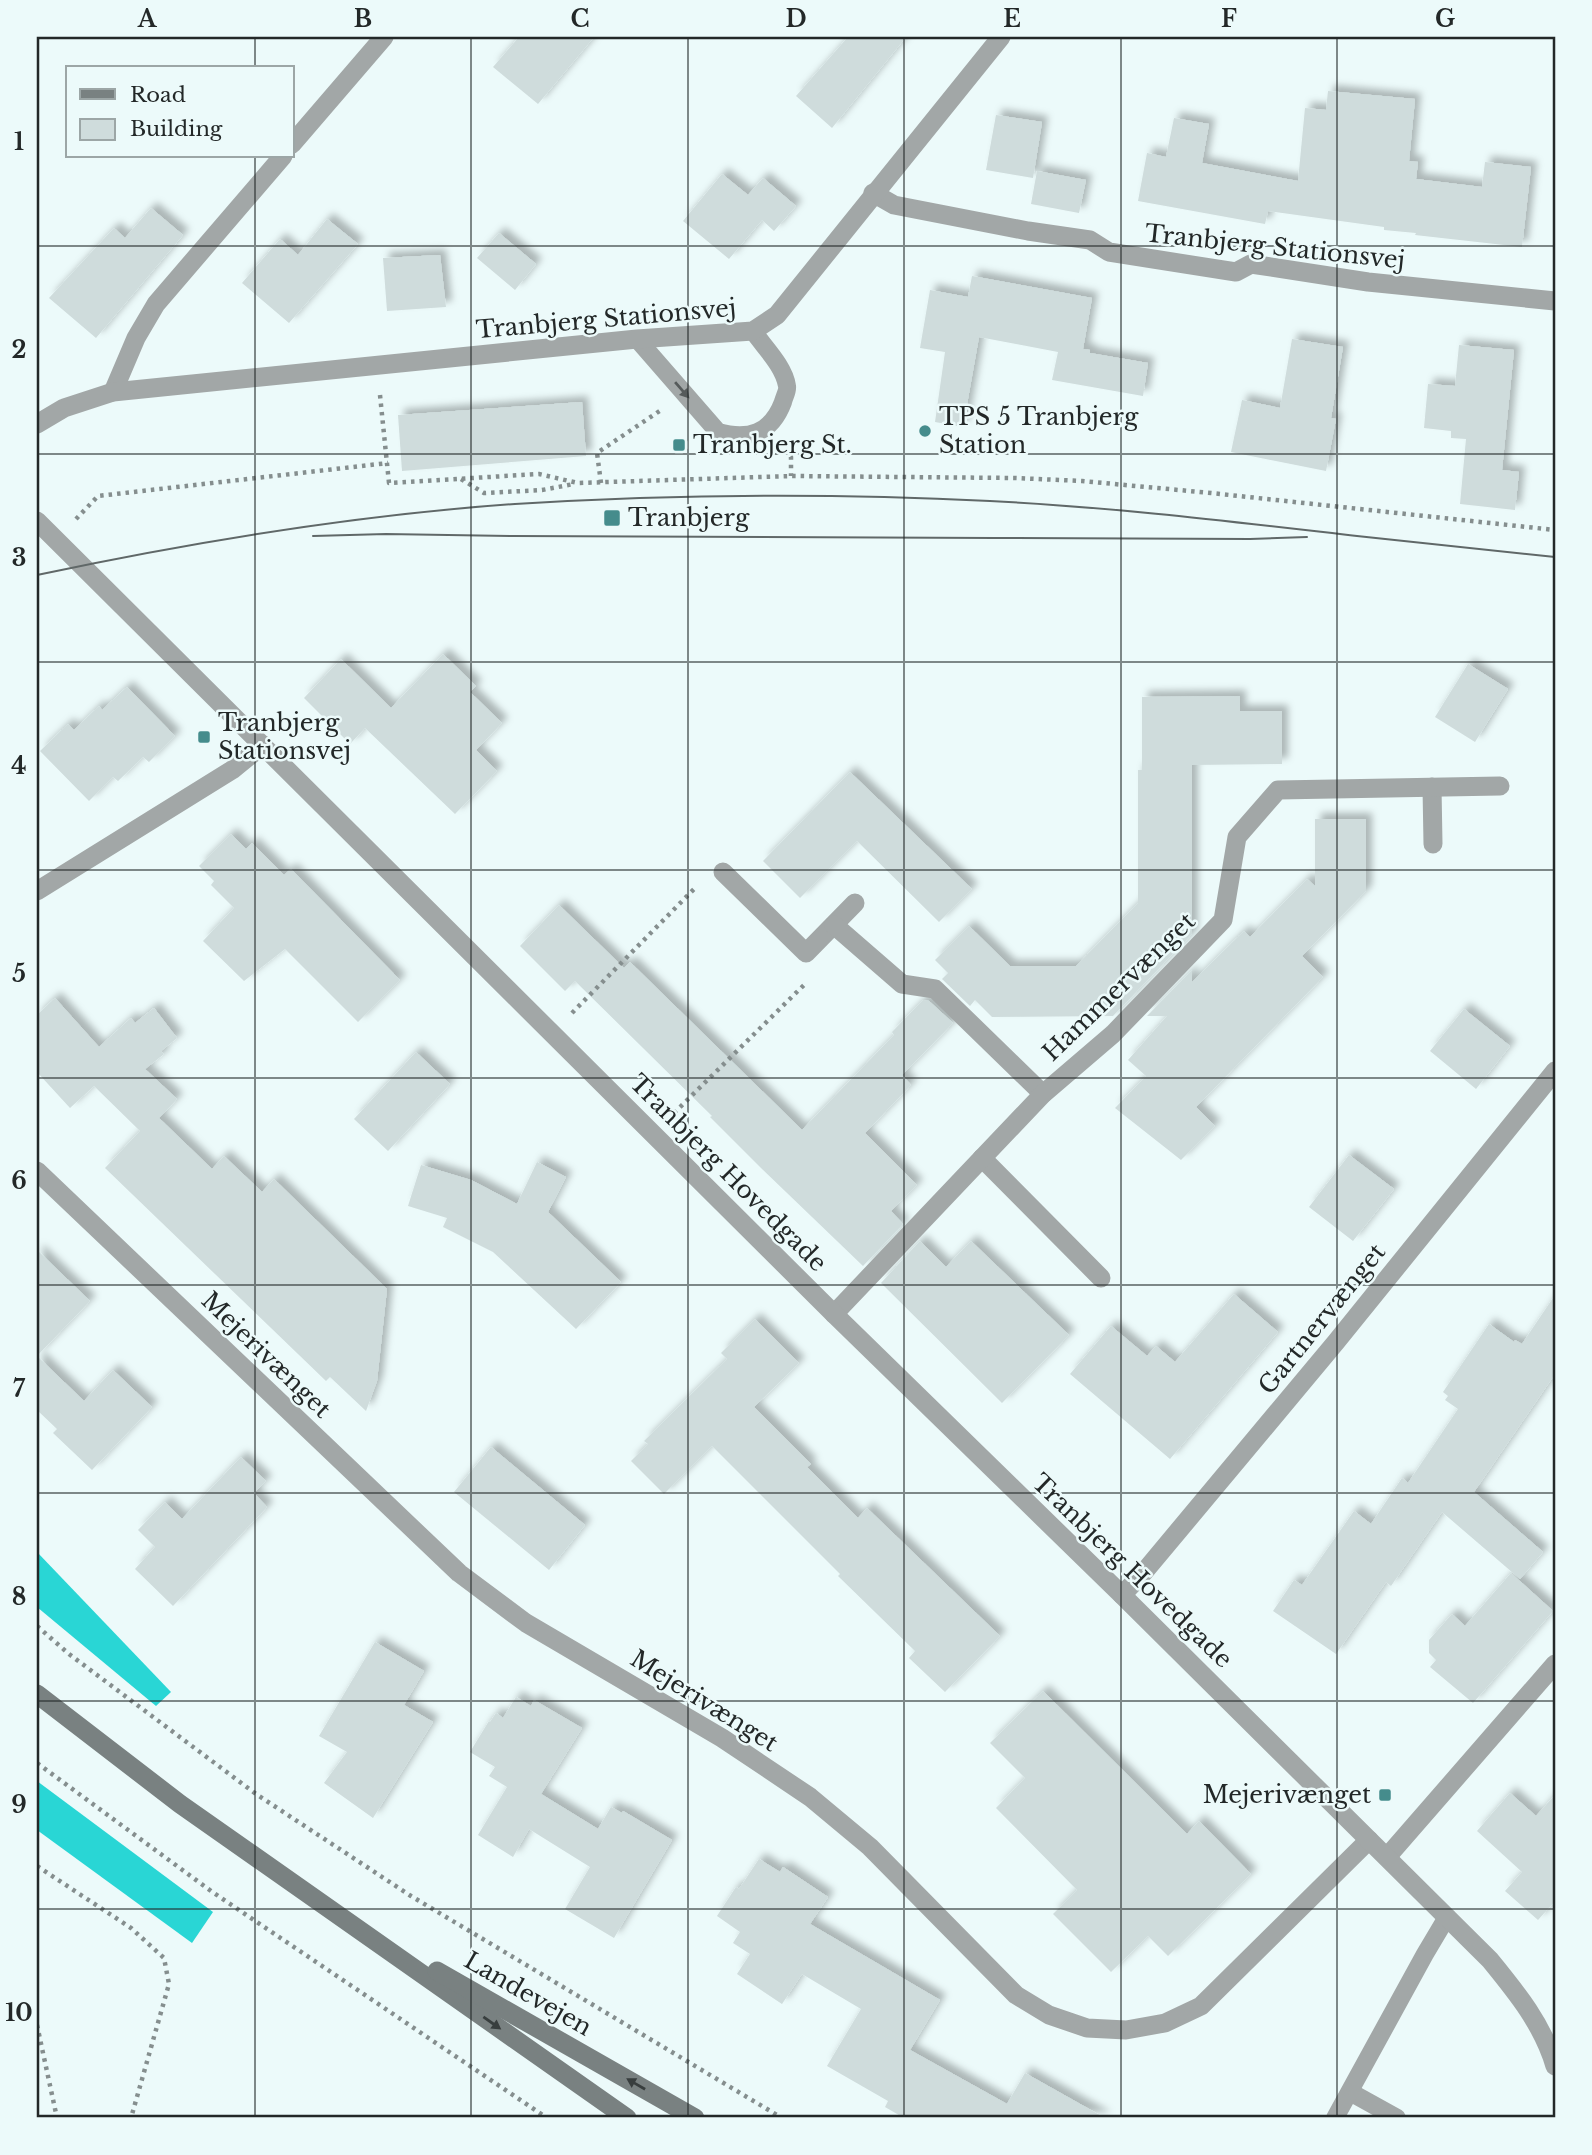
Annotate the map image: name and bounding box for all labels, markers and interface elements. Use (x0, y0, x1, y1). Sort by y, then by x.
text: A (137, 5, 158, 33)
text: B (354, 5, 372, 33)
text: C (571, 5, 589, 33)
text: D (785, 5, 807, 33)
text: E (1003, 5, 1021, 33)
text: F (1221, 5, 1237, 33)
text: G (1435, 5, 1455, 33)
legend (66, 66, 294, 158)
text: Road (130, 82, 186, 108)
text: Building (130, 116, 223, 142)
text: 1 (14, 128, 24, 156)
street label: Tranbjerg Stationsvej (1144, 218, 1406, 275)
street label: Tranbjerg Stationsvej (475, 293, 737, 344)
text: 2 (12, 336, 26, 364)
one-way arrow (674, 382, 689, 399)
place label: TPS 5 Tranbjerg Station (939, 402, 1139, 459)
marker: TPS 5 Tranbjerg Station (917, 423, 933, 439)
place label: Tranbjerg St. (693, 430, 852, 459)
marker: Tranbjerg St. (671, 437, 687, 453)
place label: Tranbjerg (628, 503, 750, 532)
marker: Tranbjerg (602, 508, 622, 528)
text: 3 (12, 544, 26, 572)
place label: Tranbjerg Stationsvej (218, 708, 351, 765)
marker: Tranbjerg Stationsvej (196, 729, 212, 745)
text: 4 (11, 752, 27, 780)
street label: Hammervænget (1036, 907, 1201, 1067)
text: 5 (12, 960, 26, 988)
street label: Tranbjerg Hovedgade (624, 1068, 833, 1277)
text: 6 (11, 1167, 27, 1195)
street label: Gartnervænget (1252, 1238, 1391, 1400)
street label: Mejerivænget (196, 1286, 337, 1424)
text: 7 (13, 1375, 26, 1403)
street label: Tranbjerg Hovedgade (1026, 1468, 1238, 1674)
text: 8 (12, 1583, 26, 1611)
street label: Mejerivænget (625, 1644, 783, 1757)
place label: Mejerivænget (1203, 1780, 1371, 1809)
marker: Mejerivænget (1377, 1787, 1393, 1803)
text: 9 (11, 1791, 27, 1819)
street label: Landevejen (459, 1945, 597, 2042)
text: 10 (5, 1999, 33, 2027)
one-way arrow (483, 2016, 501, 2030)
one-way arrow (626, 2078, 645, 2090)

